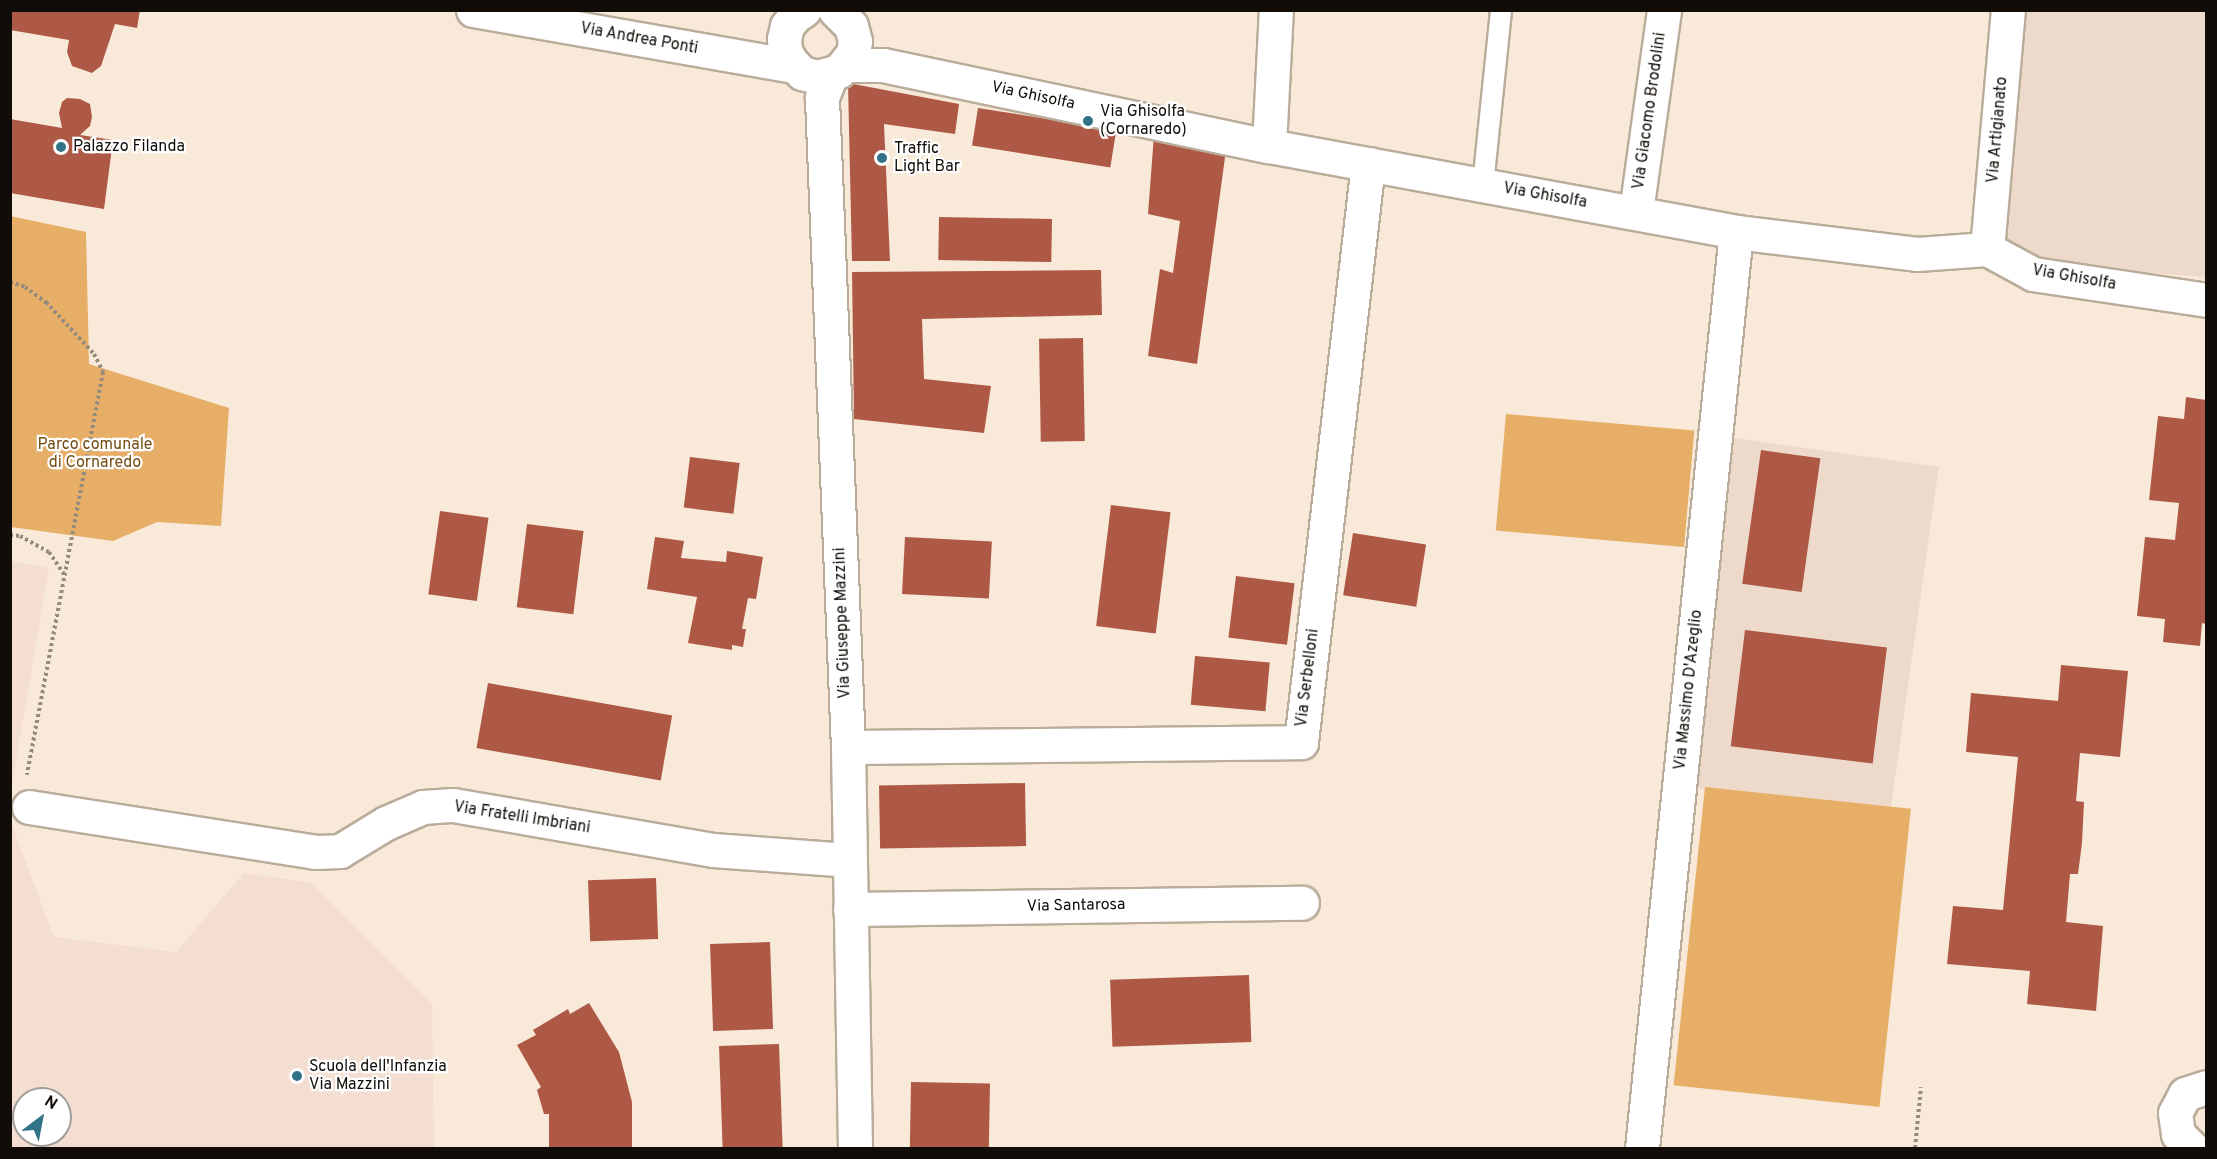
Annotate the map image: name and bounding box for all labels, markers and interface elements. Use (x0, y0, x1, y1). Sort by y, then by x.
street label: Via Andrea Ponti (578, 19, 700, 59)
street label: Via Giacomo Brodolini (1629, 31, 1671, 191)
street label: Via Artigianato (1984, 76, 2012, 184)
street label: Via Ghisolfa (989, 78, 1077, 114)
place label: Via Ghisolfa (Cornaredo) (1100, 102, 1187, 140)
marker: Via Ghisolfa (Cornaredo) (1081, 114, 1095, 128)
place label: Palazzo Filanda (73, 137, 185, 157)
place label: Traffic Light Bar (894, 139, 960, 177)
marker: Palazzo Filanda (54, 140, 68, 154)
marker: Traffic Light Bar (875, 151, 889, 165)
street label: Via Ghisolfa (1502, 179, 1588, 213)
street label: Via Ghisolfa (2031, 261, 2117, 295)
park label: Parco comunale di Cornaredo (38, 435, 152, 473)
street label: Via Giuseppe Mazzini (831, 547, 855, 699)
street label: Via Massimo D'Azeglio (1671, 609, 1707, 771)
street label: Via Serbelloni (1292, 628, 1324, 728)
street label: Via Fratelli Imbriani (452, 798, 592, 838)
street label: Via Santarosa (1027, 896, 1125, 916)
place label: Scuola dell'Infanzia Via Mazzini (309, 1057, 447, 1095)
marker: Scuola dell'Infanzia Via Mazzini (290, 1069, 304, 1083)
north arrow (12, 1087, 72, 1147)
text: N (40, 1092, 61, 1115)

